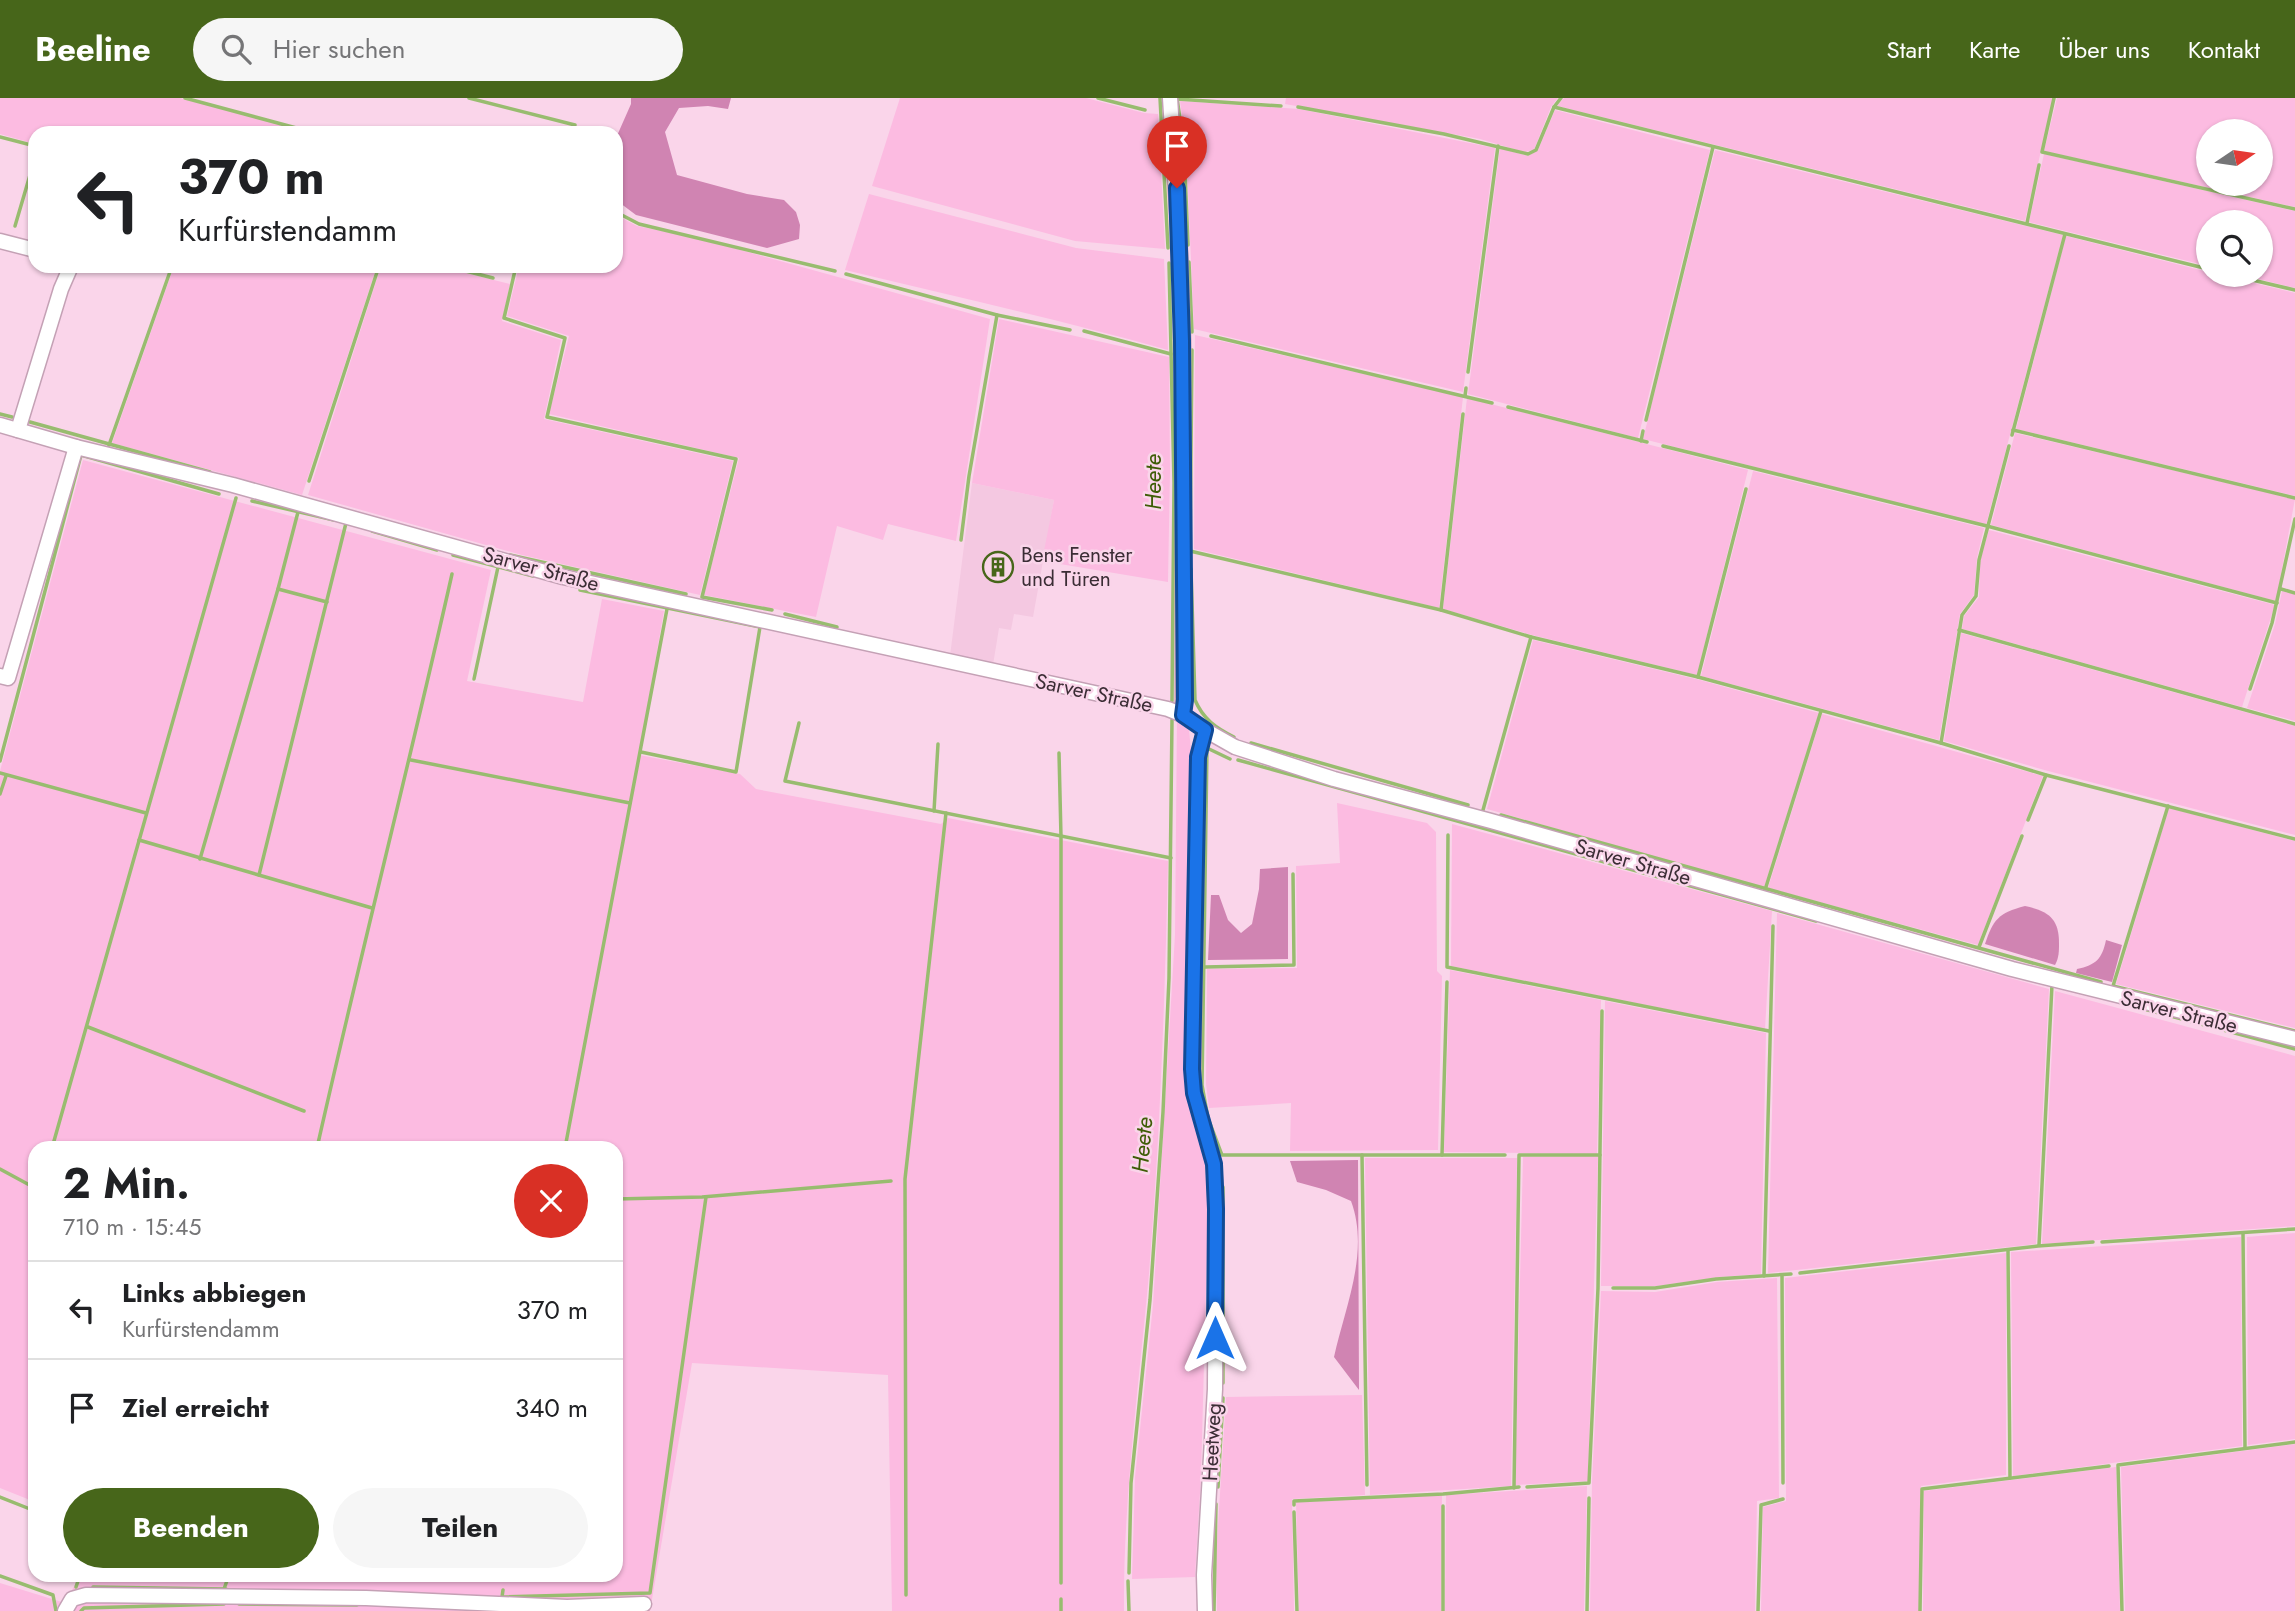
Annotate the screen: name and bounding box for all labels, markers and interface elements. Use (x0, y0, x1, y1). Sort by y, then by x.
search box (193, 18, 683, 81)
text: Beeline (35, 26, 151, 73)
icon: search (217, 30, 255, 68)
text: Hier suchen (273, 30, 405, 68)
text: Start (1887, 32, 1931, 67)
text: Karte (1969, 32, 2020, 67)
text: Über uns (2058, 32, 2150, 67)
text: Kontakt (2188, 32, 2260, 67)
pin (1147, 116, 1207, 188)
north arrow (2196, 119, 2273, 196)
map controls (2196, 119, 2273, 287)
icon: arrive (1158, 127, 1196, 165)
text: 370 m (178, 142, 325, 212)
icon: left (63, 154, 154, 245)
text: Kurfürstendamm (178, 207, 397, 253)
button: search (2196, 210, 2273, 287)
water label: Heete (1136, 454, 1170, 510)
street label: Sarver Straße (480, 539, 603, 599)
place label: Bens Fenster und Türen (1021, 540, 1133, 594)
building icon: Bens Fenster und Türen (981, 550, 1015, 584)
street label: Sarver Straße (1033, 666, 1156, 720)
street label: Sarver Straße (1572, 831, 1695, 893)
street label: Sarver Straße (2118, 983, 2241, 1041)
water label: Heete (1123, 1115, 1161, 1174)
text: 2 Min. (63, 1153, 190, 1214)
button: close (514, 1164, 588, 1238)
text: 710 m · 15:45 (63, 1210, 201, 1244)
text: Links abbiegen (122, 1274, 306, 1312)
icon: left (63, 1291, 101, 1329)
text: 370 m (517, 1291, 588, 1329)
position arrow (1178, 1301, 1252, 1375)
text: Kurfürstendamm (122, 1312, 280, 1346)
icon: arrive (63, 1389, 101, 1427)
text: Ziel erreicht (122, 1389, 269, 1427)
text: 340 m (515, 1389, 588, 1427)
street label: Heetweg (1195, 1402, 1229, 1482)
button: Beenden (63, 1488, 319, 1568)
button: Teilen (333, 1488, 588, 1568)

